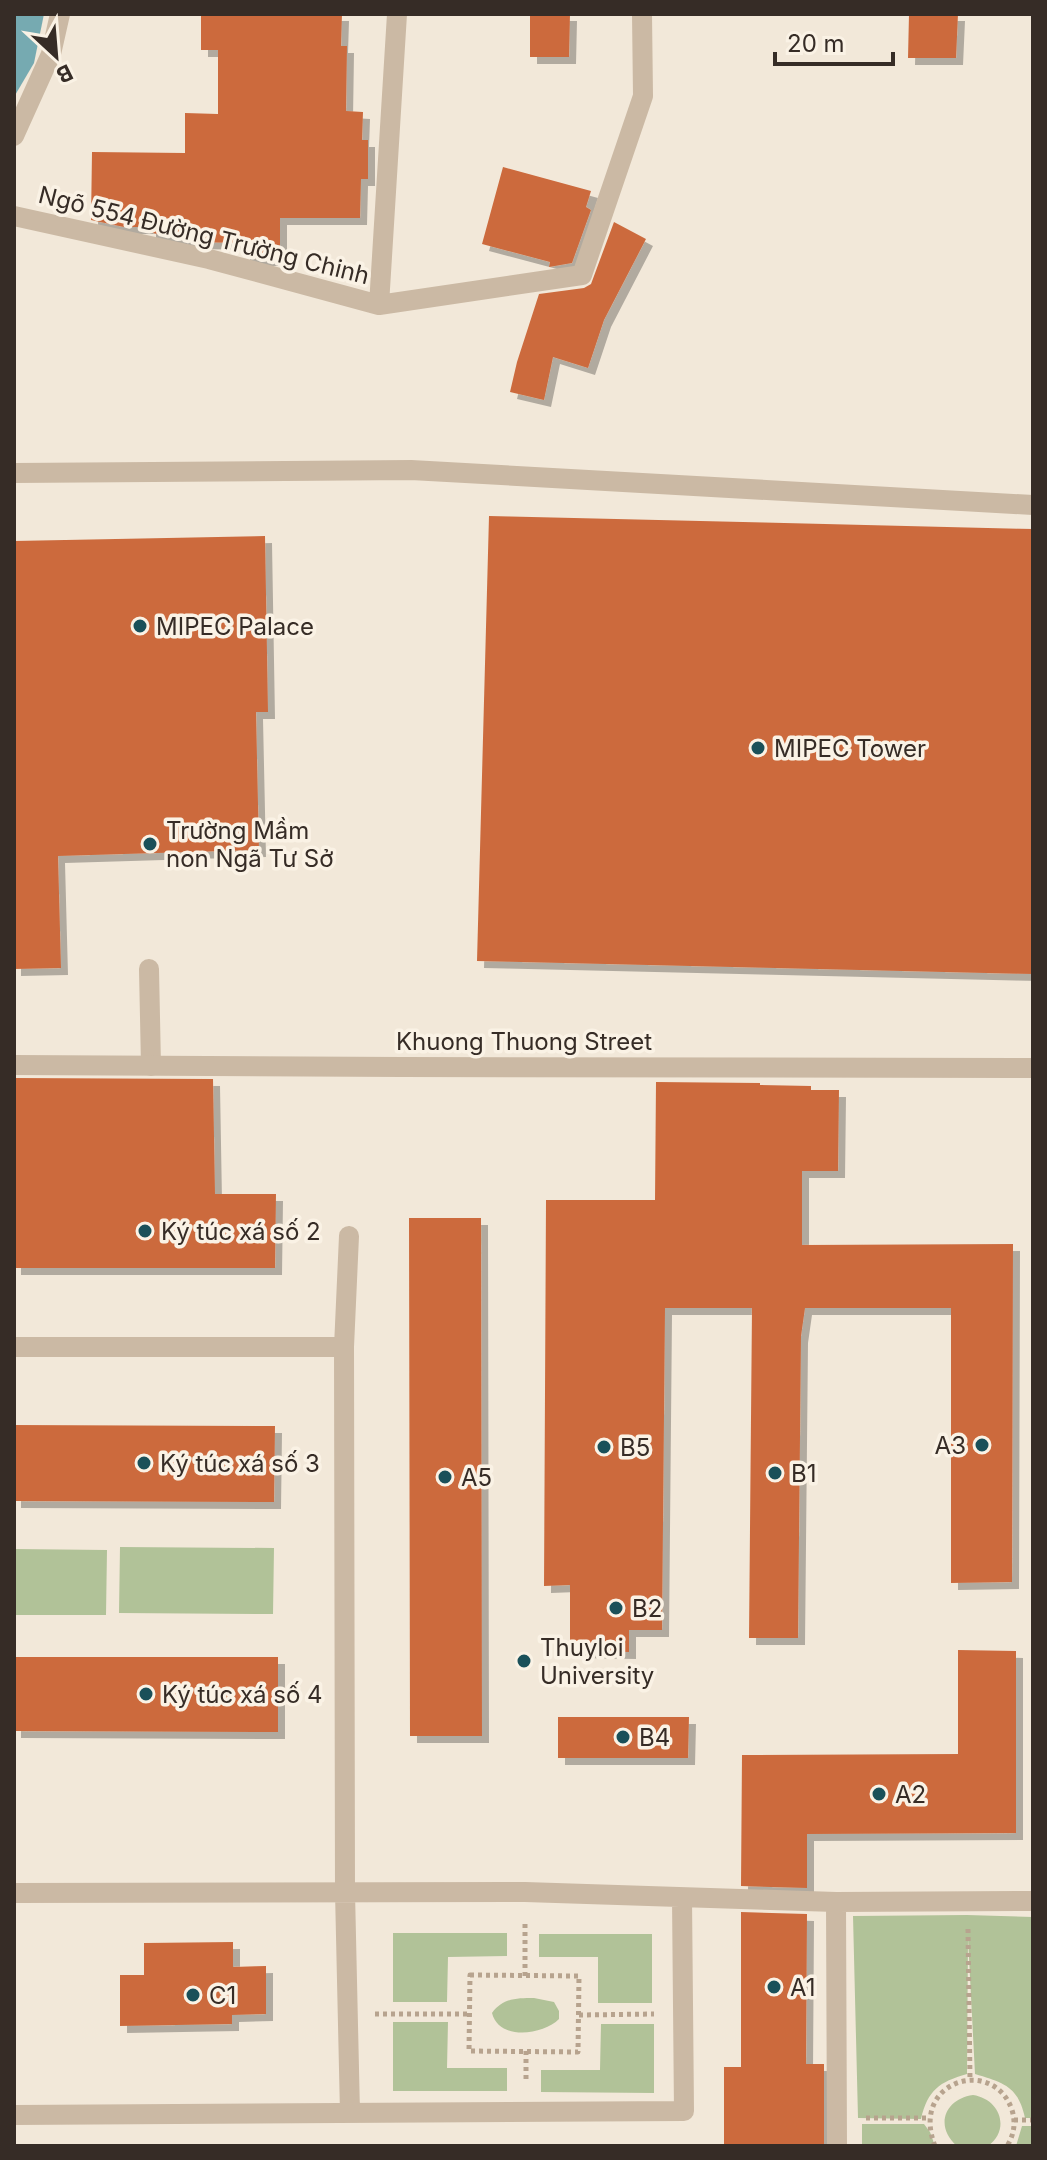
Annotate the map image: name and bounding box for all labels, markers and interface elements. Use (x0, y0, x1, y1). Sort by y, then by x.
north arrow (16, 16, 96, 96)
scale bar (775, 16, 893, 66)
text: 20 m (787, 29, 845, 58)
text: B (53, 59, 77, 89)
street label: Ngõ 554 Đường Trường Chinh (36, 180, 372, 290)
place label: MIPEC Palace (156, 612, 314, 641)
marker: MIPEC Palace (131, 617, 149, 635)
place label: MIPEC Tower (774, 734, 926, 763)
marker: MIPEC Tower (749, 739, 767, 757)
place label: Trường Mầm non Ngã Tư Sở (166, 816, 334, 873)
marker: Trường Mầm non Ngã Tư Sở (141, 835, 159, 853)
street label: Khuong Thuong Street (396, 1027, 652, 1056)
place label: Ký túc xá số 2 (161, 1217, 321, 1246)
marker: Ký túc xá số 2 (136, 1222, 154, 1240)
place label: A3 (935, 1431, 966, 1460)
place label: B5 (620, 1433, 650, 1462)
marker: A3 (973, 1436, 991, 1454)
marker: B5 (595, 1438, 613, 1456)
place label: Ký túc xá số 3 (160, 1449, 320, 1478)
marker: Ký túc xá số 3 (135, 1454, 153, 1472)
place label: B1 (791, 1459, 816, 1488)
place label: A5 (461, 1463, 492, 1492)
marker: B1 (766, 1464, 784, 1482)
marker: A5 (436, 1468, 454, 1486)
place label: B2 (632, 1594, 662, 1623)
marker: B2 (607, 1599, 625, 1617)
place label: Thuyloi University (540, 1633, 654, 1690)
marker: Thuyloi University (515, 1652, 533, 1670)
place label: Ký túc xá số 4 (162, 1680, 323, 1709)
marker: Ký túc xá số 4 (137, 1685, 155, 1703)
place label: B4 (639, 1723, 670, 1752)
marker: B4 (614, 1728, 632, 1746)
place label: A2 (895, 1780, 926, 1809)
marker: A2 (870, 1785, 888, 1803)
place label: A1 (790, 1973, 816, 2002)
marker: A1 (765, 1978, 783, 1996)
place label: C1 (209, 1981, 236, 2010)
marker: C1 (184, 1986, 202, 2004)

